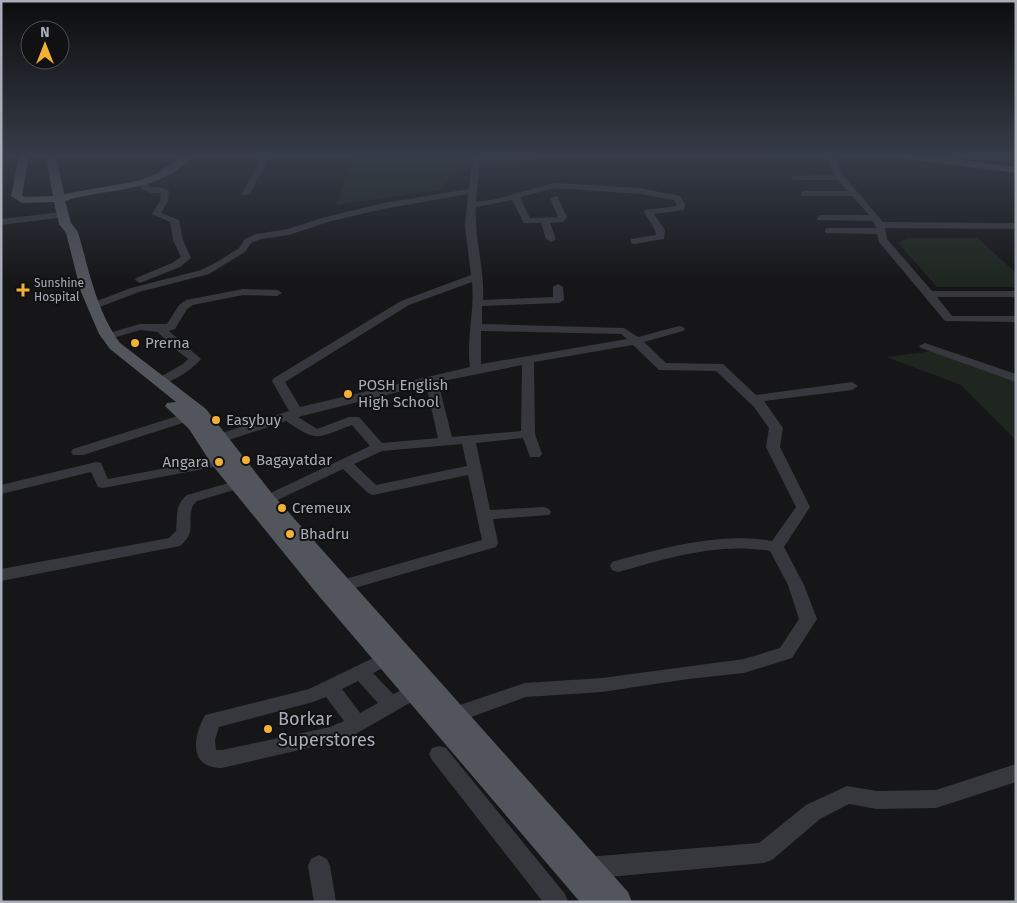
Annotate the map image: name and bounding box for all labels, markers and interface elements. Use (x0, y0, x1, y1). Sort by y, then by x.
north arrow (20, 20, 70, 70)
text: N (40, 24, 50, 41)
place label: Sunshine Hospital (34, 276, 84, 304)
marker: Sunshine Hospital (16, 283, 30, 297)
place label: Prerna (145, 334, 190, 352)
marker: Prerna (129, 337, 141, 349)
place label: POSH English High School (358, 376, 448, 411)
marker: POSH English High School (342, 388, 354, 400)
place label: Easybuy (226, 411, 282, 429)
marker: Easybuy (210, 414, 222, 426)
place label: Bagayatdar (256, 451, 332, 469)
place label: Angara (163, 453, 209, 471)
marker: Bagayatdar (240, 454, 252, 466)
marker: Angara (213, 456, 225, 468)
place label: Cremeux (292, 499, 351, 517)
marker: Cremeux (276, 502, 288, 514)
place label: Bhadru (300, 525, 350, 543)
marker: Bhadru (284, 528, 296, 540)
place label: Borkar Superstores (278, 708, 375, 751)
marker: Borkar Superstores (262, 723, 274, 735)

